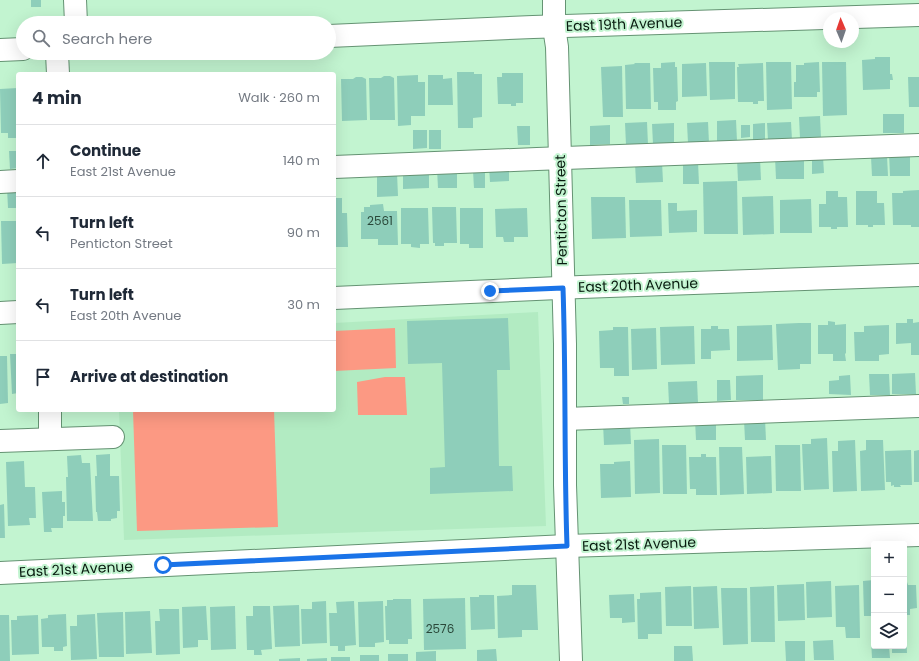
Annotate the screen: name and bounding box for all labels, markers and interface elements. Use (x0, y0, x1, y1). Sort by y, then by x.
street label: East 19th Avenue (565, 12, 683, 36)
north arrow (823, 12, 859, 48)
search box (16, 16, 336, 60)
icon: search (30, 27, 52, 49)
text: Search here (62, 28, 152, 49)
text: 4 min (32, 86, 82, 110)
text: Walk · 260 m (238, 88, 320, 107)
text: Continue (70, 140, 141, 161)
icon: ahead (32, 150, 54, 172)
text: 140 m (283, 151, 320, 170)
street label: Penticton Street (550, 155, 572, 265)
text: East 21st Avenue (70, 162, 176, 181)
text: Turn left (70, 212, 134, 233)
house number: 2561 (367, 212, 393, 229)
icon: left (32, 222, 54, 244)
text: 90 m (287, 223, 320, 242)
text: Penticton Street (70, 234, 173, 253)
street label: East 20th Avenue (578, 273, 699, 297)
route end (481, 282, 499, 300)
text: Turn left (70, 284, 134, 305)
icon: left (32, 294, 54, 316)
text: 30 m (287, 295, 320, 314)
text: East 20th Avenue (70, 306, 181, 325)
icon: arrive (32, 366, 54, 388)
text: Arrive at destination (70, 366, 228, 387)
street label: East 21st Avenue (582, 532, 697, 556)
map controls (871, 541, 907, 649)
button: + (871, 541, 907, 577)
street label: East 21st Avenue (19, 556, 134, 582)
route start (154, 556, 172, 574)
button: − (871, 577, 907, 613)
button: layers (871, 613, 907, 649)
house number: 2576 (426, 620, 454, 637)

